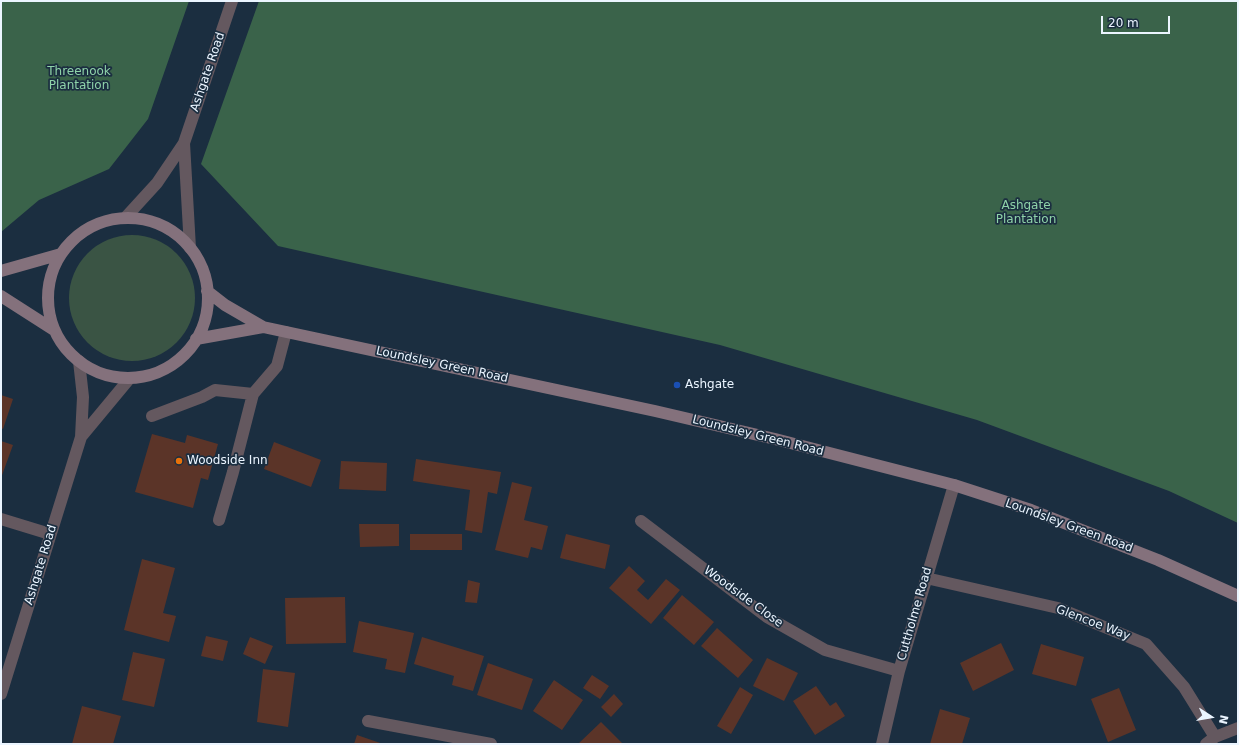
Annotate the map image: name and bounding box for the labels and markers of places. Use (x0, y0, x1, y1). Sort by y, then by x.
place label: Ashgate (685, 378, 734, 392)
marker: Ashgate (672, 380, 682, 390)
place label: Woodside Inn (187, 454, 268, 468)
marker: Woodside Inn (174, 456, 184, 466)

